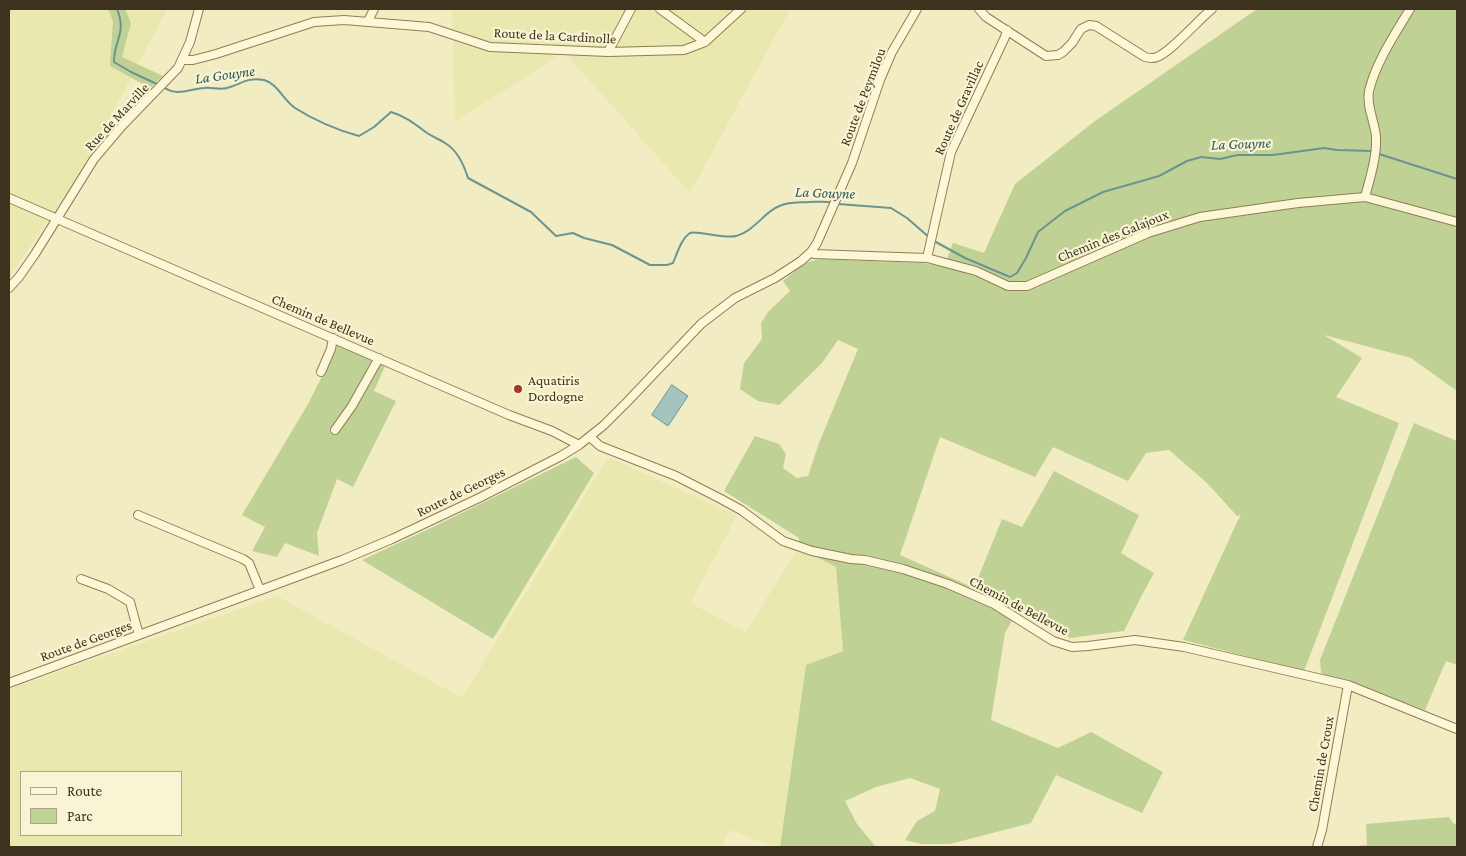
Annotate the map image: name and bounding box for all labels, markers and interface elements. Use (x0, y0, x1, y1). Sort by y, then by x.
street label: Route de la Cardinolle (493, 24, 617, 48)
street label: Route de Peymilou (837, 46, 889, 148)
street label: Route de Gravillac (931, 58, 987, 158)
water label: La Gouyne (194, 62, 256, 88)
street label: Rue de Marville (81, 80, 153, 154)
water label: La Gouyne (1211, 134, 1271, 154)
water label: La Gouyne (795, 183, 855, 203)
street label: Chemin des Galajoux (1055, 206, 1171, 266)
street label: Chemin de Bellevue (269, 291, 377, 349)
place label: Aquatiris Dordogne (528, 373, 584, 406)
marker: Aquatiris Dordogne (512, 383, 524, 395)
street label: Route de Georges (414, 463, 508, 521)
street label: Chemin de Bellevue (966, 573, 1072, 639)
street label: Route de Georges (38, 617, 134, 665)
street label: Chemin de Croux (1304, 715, 1338, 813)
legend (20, 771, 182, 836)
text: Route (67, 783, 102, 799)
text: Parc (67, 808, 93, 824)

